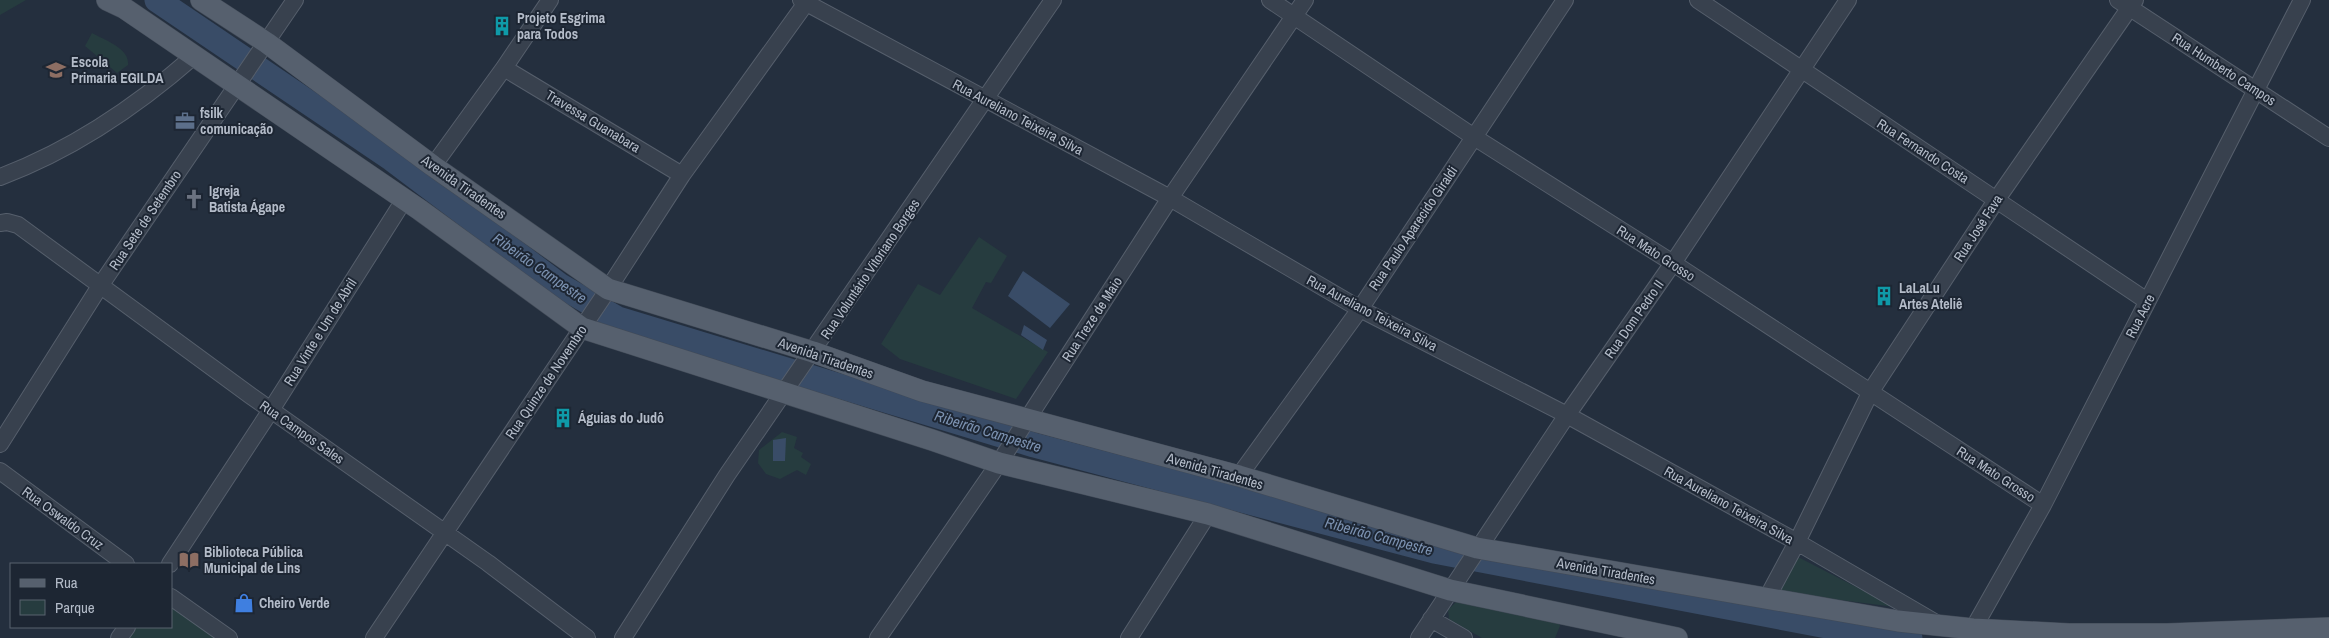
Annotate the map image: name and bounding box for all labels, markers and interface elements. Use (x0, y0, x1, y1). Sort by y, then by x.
place label: Projeto Esgrima para Todos (517, 9, 606, 43)
building icon: Projeto Esgrima para Todos (491, 15, 513, 37)
street label: Rua Humberto Campos (2169, 29, 2280, 110)
place label: Escola Primaria EGILDA (71, 53, 164, 87)
school or university icon: Escola Primaria EGILDA (45, 59, 67, 81)
street label: Rua Aureliano Teixeira Silva (950, 75, 1087, 159)
street label: Travessa Guanabara (542, 86, 644, 157)
place label: fsilk comunicação (200, 104, 273, 138)
office icon: fsilk comunicação (174, 110, 196, 132)
street label: Rua Fernando Costa (1874, 115, 1973, 188)
street label: Avenida Tiradentes (417, 151, 510, 223)
street label: Rua Paulo Aparecido Giraldi (1365, 162, 1461, 294)
street label: Rua Sete de Setembro (105, 167, 185, 273)
place label: Igreja Batista Ágape (209, 182, 285, 216)
church icon: Igreja Batista Ágape (183, 188, 205, 210)
street label: Rua José Fava (1950, 190, 2007, 265)
street label: Rua Voluntário Vitoriano Borges (816, 195, 924, 342)
street label: Rua Mato Grosso (1613, 221, 1699, 285)
water label: Ribeirão Campestre (489, 228, 592, 308)
street label: Rua Aureliano Teixeira Silva (1304, 271, 1441, 355)
street label: Rua Treze de Maio (1058, 273, 1126, 365)
street label: Rua Vinte e Um de Abril (280, 275, 360, 389)
street label: Rua Dom Pedro II (1600, 276, 1668, 362)
place label: LaLaLu Artes Ateliê (1899, 279, 1962, 313)
building icon: LaLaLu Artes Ateliê (1873, 285, 1895, 307)
street label: Rua Acre (2121, 291, 2159, 341)
street label: Rua Quinze de Novembro (501, 322, 591, 442)
street label: Avenida Tiradentes (775, 333, 876, 383)
street label: Rua Campos Sales (256, 396, 348, 468)
water label: Ribeirão Campestre (932, 405, 1044, 457)
building icon: Águias do Judô (552, 407, 574, 429)
place label: Águias do Judô (578, 409, 664, 427)
street label: Rua Mato Grosso (1953, 442, 2039, 506)
street label: Avenida Tiradentes (1164, 448, 1266, 493)
street label: Rua Aureliano Teixeira Silva (1661, 462, 1797, 548)
street label: Rua Oswaldo Cruz (19, 482, 107, 554)
water label: Ribeirão Campestre (1323, 512, 1435, 561)
place label: Biblioteca Pública Municipal de Lins (204, 543, 304, 577)
library icon: Biblioteca Pública Municipal de Lins (178, 549, 200, 571)
street label: Avenida Tiradentes (1554, 553, 1657, 589)
legend (10, 563, 172, 628)
text: Rua (55, 572, 78, 593)
shop icon: Cheiro Verde (233, 592, 255, 614)
place label: Cheiro Verde (259, 594, 330, 612)
text: Parque (55, 597, 95, 618)

